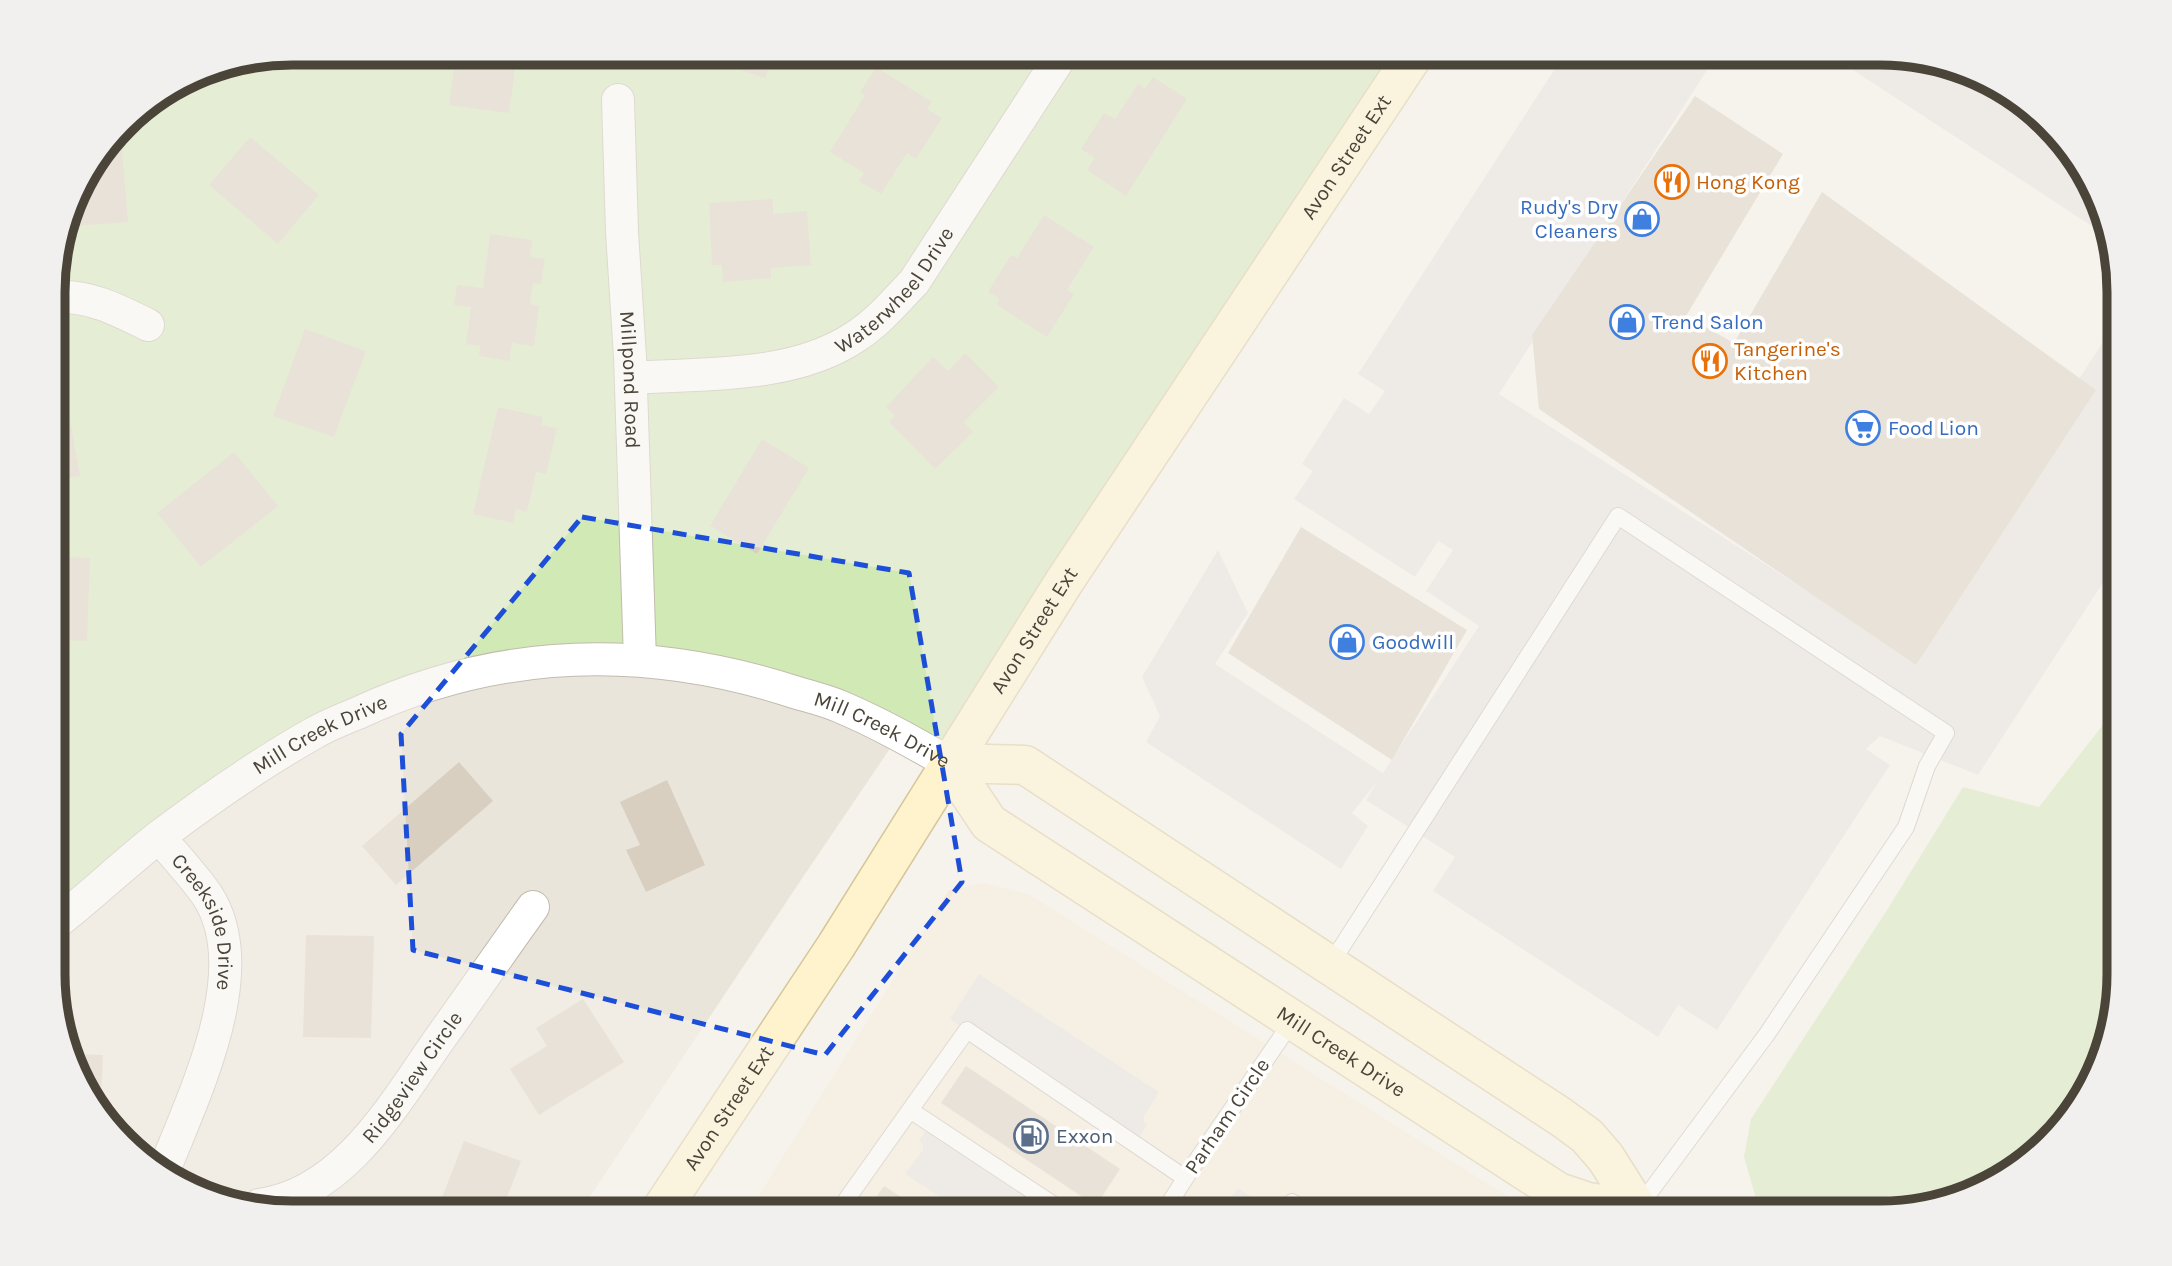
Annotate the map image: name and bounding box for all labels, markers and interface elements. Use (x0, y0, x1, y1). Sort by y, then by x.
street label: Avon Street Ext (1296, 90, 1396, 224)
restaurant icon: Hong Kong (1653, 163, 1691, 201)
place label: Hong Kong (1696, 170, 1800, 194)
place label: Rudy's Dry Cleaners (1520, 195, 1618, 243)
shop icon: Rudy's Dry Cleaners (1623, 200, 1661, 238)
street label: Waterwheel Drive (831, 222, 959, 358)
shop icon: Trend Salon (1608, 303, 1646, 341)
street label: Millpond Road (615, 310, 645, 449)
place label: Trend Salon (1652, 310, 1764, 334)
place label: Tangerine's Kitchen (1734, 337, 1841, 385)
restaurant icon: Tangerine's Kitchen (1691, 342, 1729, 380)
supermarket icon: Food Lion (1844, 409, 1882, 447)
place label: Food Lion (1888, 416, 1979, 440)
street label: Avon Street Ext (985, 562, 1083, 698)
shop icon: Goodwill (1328, 623, 1366, 661)
place label: Goodwill (1372, 630, 1454, 654)
street label: Mill Creek Drive (811, 686, 954, 773)
street label: Mill Creek Drive (248, 690, 391, 779)
street label: Creekside Drive (167, 849, 237, 992)
street label: Mill Creek Drive (1272, 1001, 1410, 1102)
street label: Ridgeview Circle (357, 1007, 467, 1148)
street label: Avon Street Ext (679, 1041, 779, 1175)
street label: Parham Circle (1180, 1054, 1274, 1178)
fuel station icon: Exxon (1012, 1117, 1050, 1155)
place label: Exxon (1056, 1124, 1113, 1148)

